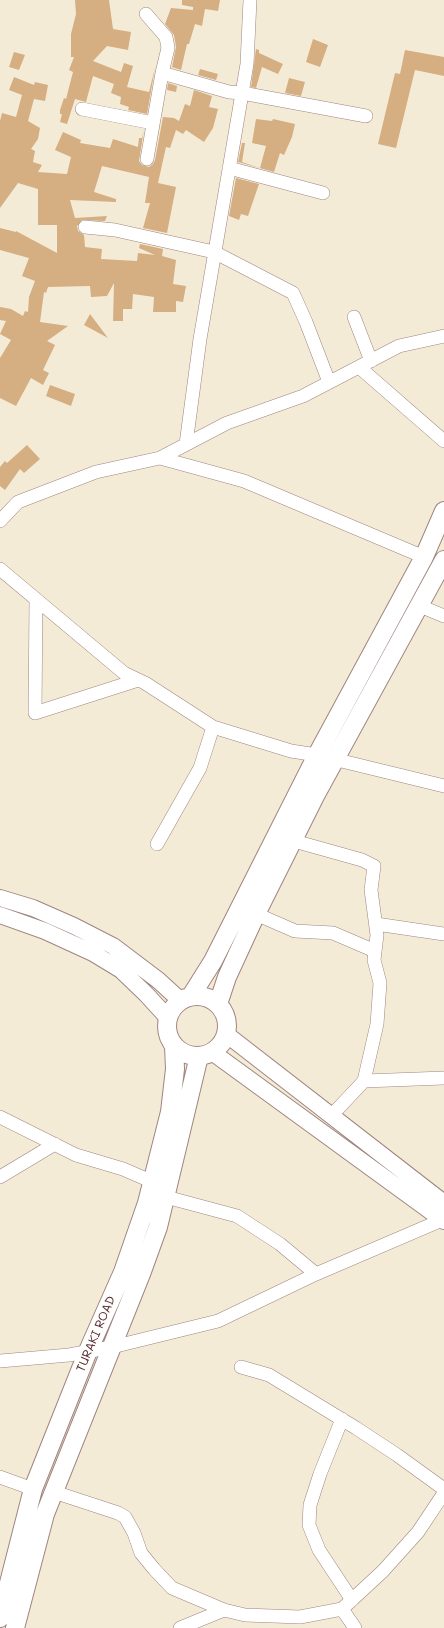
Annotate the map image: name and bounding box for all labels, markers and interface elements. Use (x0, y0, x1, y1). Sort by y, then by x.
street label: TURAKI ROAD (74, 1294, 118, 1374)

